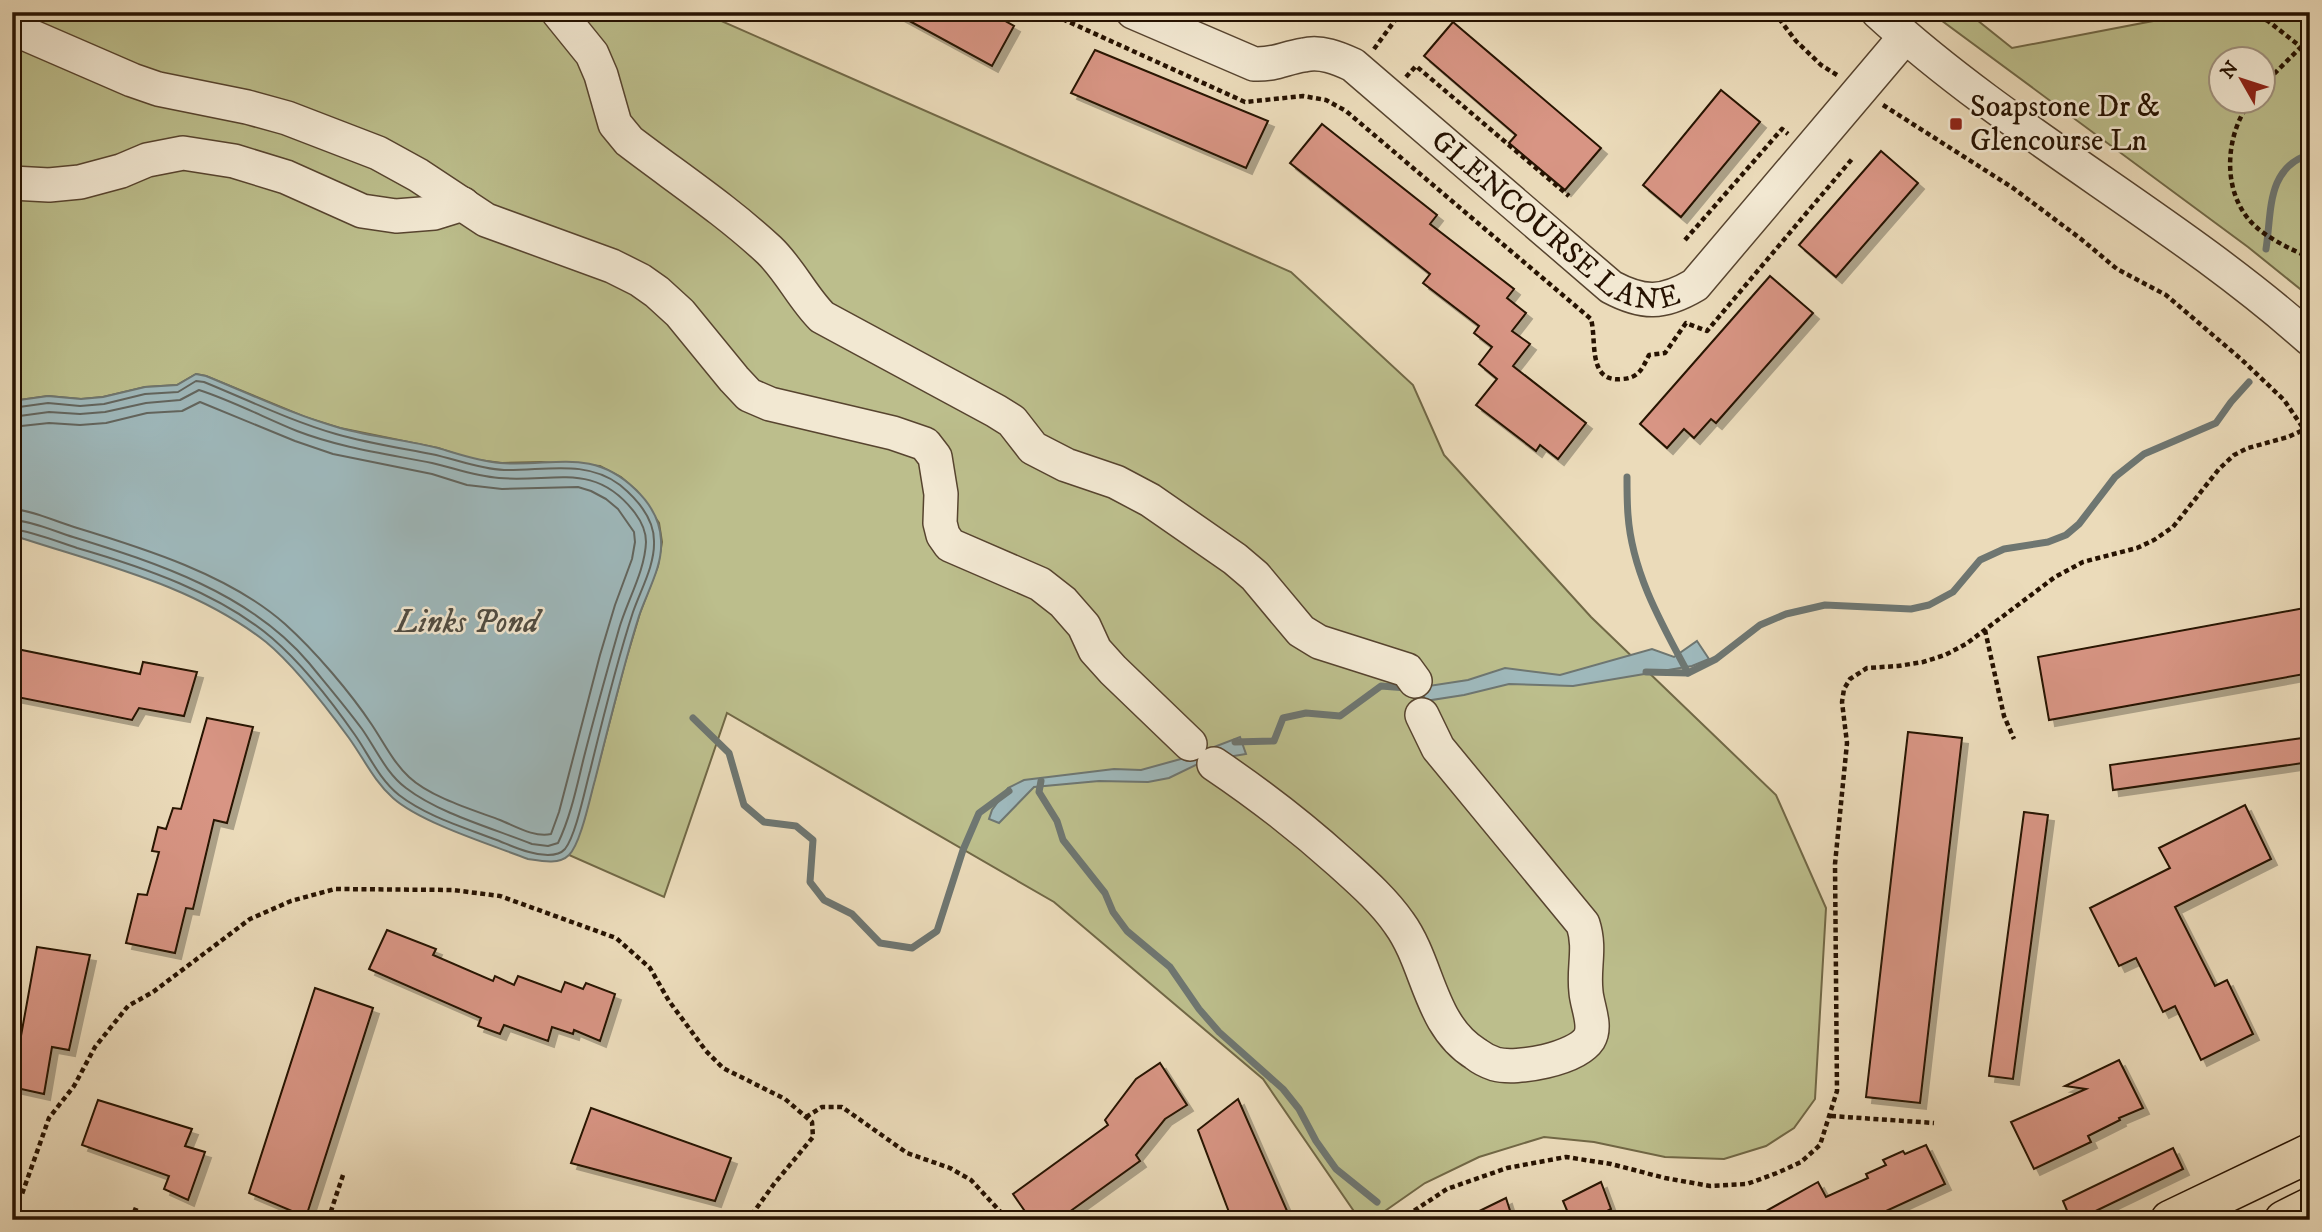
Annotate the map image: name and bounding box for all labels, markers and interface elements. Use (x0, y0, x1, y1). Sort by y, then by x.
north arrow (2206, 46, 2276, 116)
text: N (2216, 57, 2244, 84)
place label: Soapstone Dr & Glencourse Ln (1970, 89, 2160, 160)
marker: Soapstone Dr & Glencourse Ln (1948, 116, 1964, 132)
street label: GLENCOURSE LANE (1423, 122, 1685, 319)
water label: Links Pond (393, 603, 544, 643)

